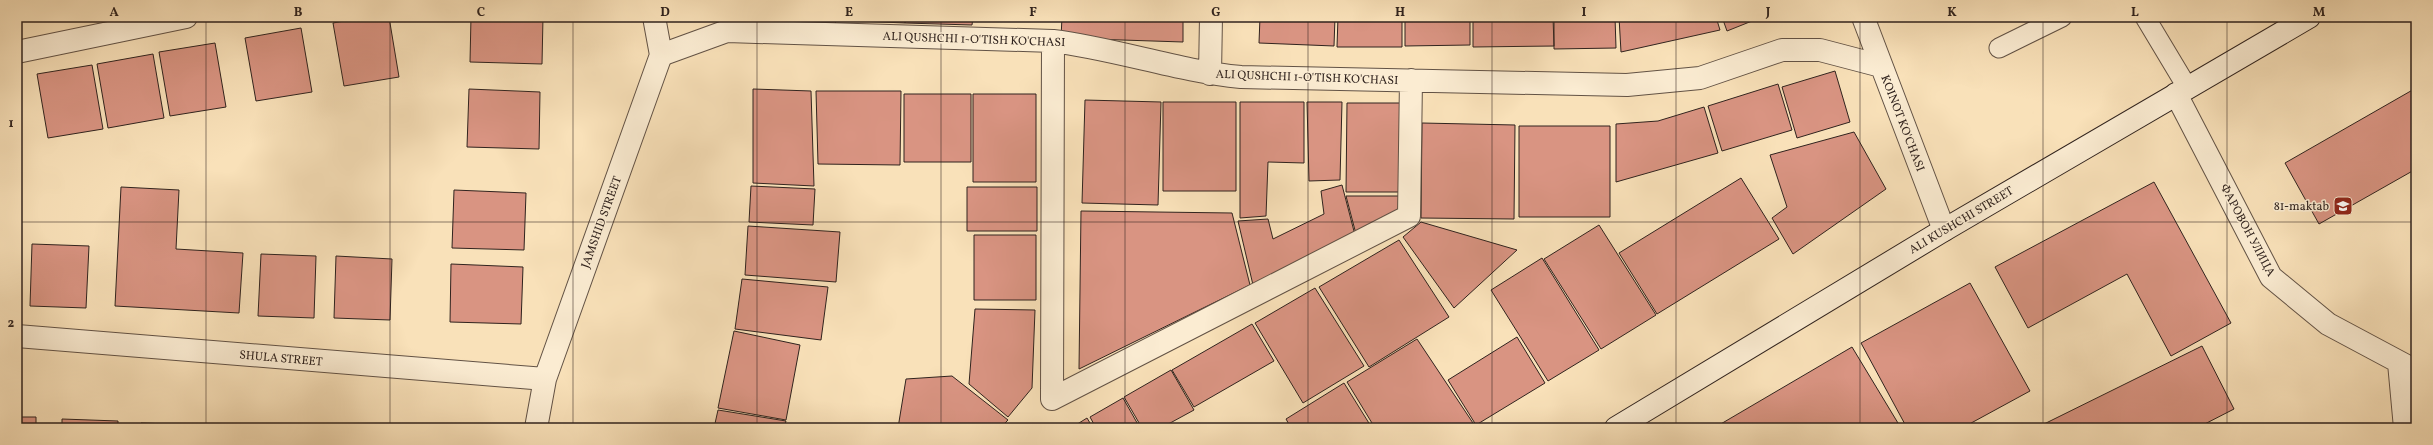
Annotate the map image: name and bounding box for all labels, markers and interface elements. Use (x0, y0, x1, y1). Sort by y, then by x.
text: A (109, 4, 119, 22)
text: B (294, 4, 303, 22)
text: C (477, 4, 485, 22)
text: D (660, 4, 670, 22)
text: E (845, 4, 853, 22)
text: F (1029, 4, 1037, 22)
text: G (1211, 4, 1221, 22)
text: H (1395, 4, 1405, 22)
text: I (1582, 4, 1587, 22)
text: J (1765, 4, 1771, 22)
text: K (1947, 4, 1957, 22)
text: L (2131, 4, 2139, 22)
text: M (2313, 4, 2326, 22)
street label: ALI QUSHCHI 1-O'TISH KO'CHASI (882, 29, 1066, 51)
street label: ALI QUSHCHI 1-O'TISH KO'CHASI (1215, 67, 1399, 89)
street label: KOINOT KO'CHASI (1876, 73, 1928, 174)
text: 1 (8, 115, 14, 133)
street label: JAMSHID STREET (578, 174, 626, 271)
street label: ФАРОВОН УЛИЦА (2216, 181, 2279, 280)
street label: ALI KUSHCHI STREET (1906, 183, 2017, 258)
school or university icon: 81-maktab (2332, 195, 2354, 217)
place label: 81-maktab (2274, 199, 2329, 215)
text: 2 (8, 315, 15, 333)
street label: SHULA STREET (239, 347, 323, 371)

